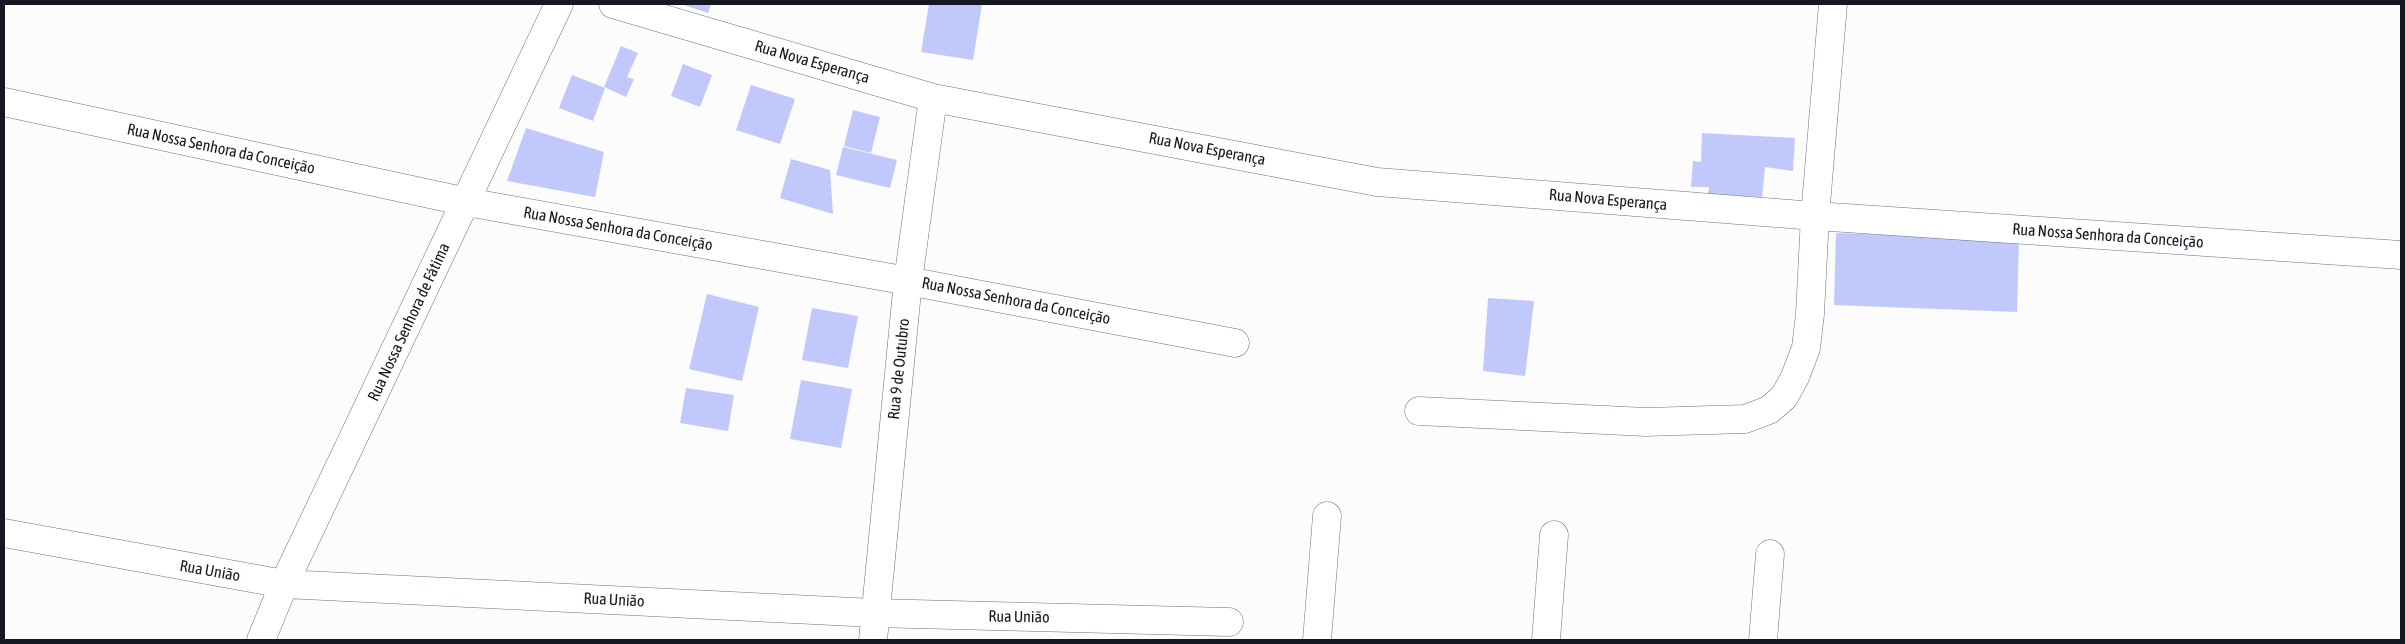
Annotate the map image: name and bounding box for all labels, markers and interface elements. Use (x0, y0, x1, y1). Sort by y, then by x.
street label: Rua Nova Esperança (752, 36, 872, 88)
street label: Rua Nossa Senhora da Conceição (125, 120, 317, 178)
street label: Rua Nova Esperança (1147, 128, 1267, 170)
street label: Rua Nova Esperança (1548, 185, 1668, 215)
street label: Rua Nossa Senhora da Conceição (522, 203, 714, 255)
street label: Rua Nossa Senhora da Conceição (2012, 220, 2204, 252)
street label: Rua Nossa Senhora de Fátima (364, 240, 454, 404)
street label: Rua Nossa Senhora da Conceição (920, 273, 1112, 329)
street label: Rua 9 de Outubro (884, 318, 914, 420)
street label: Rua União (178, 556, 242, 586)
street label: Rua União (583, 589, 645, 611)
street label: Rua União (988, 607, 1050, 627)

